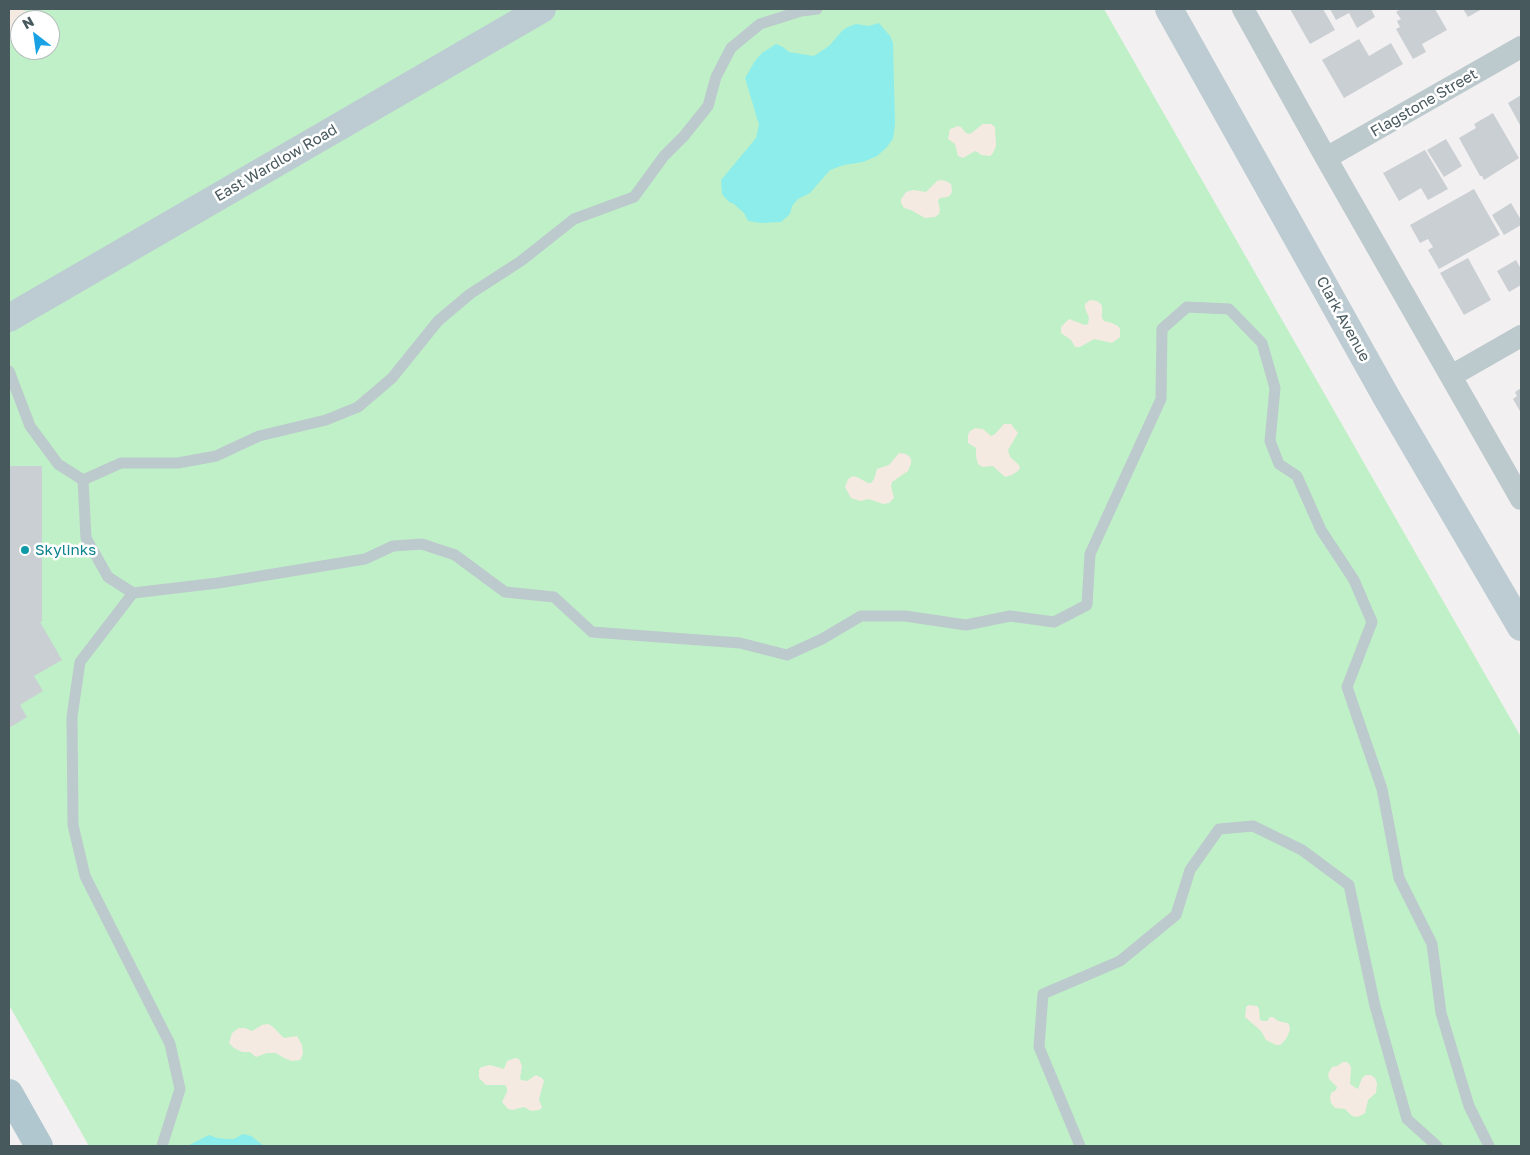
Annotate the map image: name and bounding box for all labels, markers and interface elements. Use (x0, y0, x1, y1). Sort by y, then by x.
north arrow (10, 10, 60, 60)
text: N (19, 12, 37, 32)
street label: Flagstone Street (1367, 65, 1481, 141)
street label: East Wardlow Road (212, 121, 340, 205)
street label: Clark Avenue (1312, 273, 1374, 365)
place label: Skylinks (35, 541, 96, 559)
marker: Skylinks (19, 544, 31, 556)

